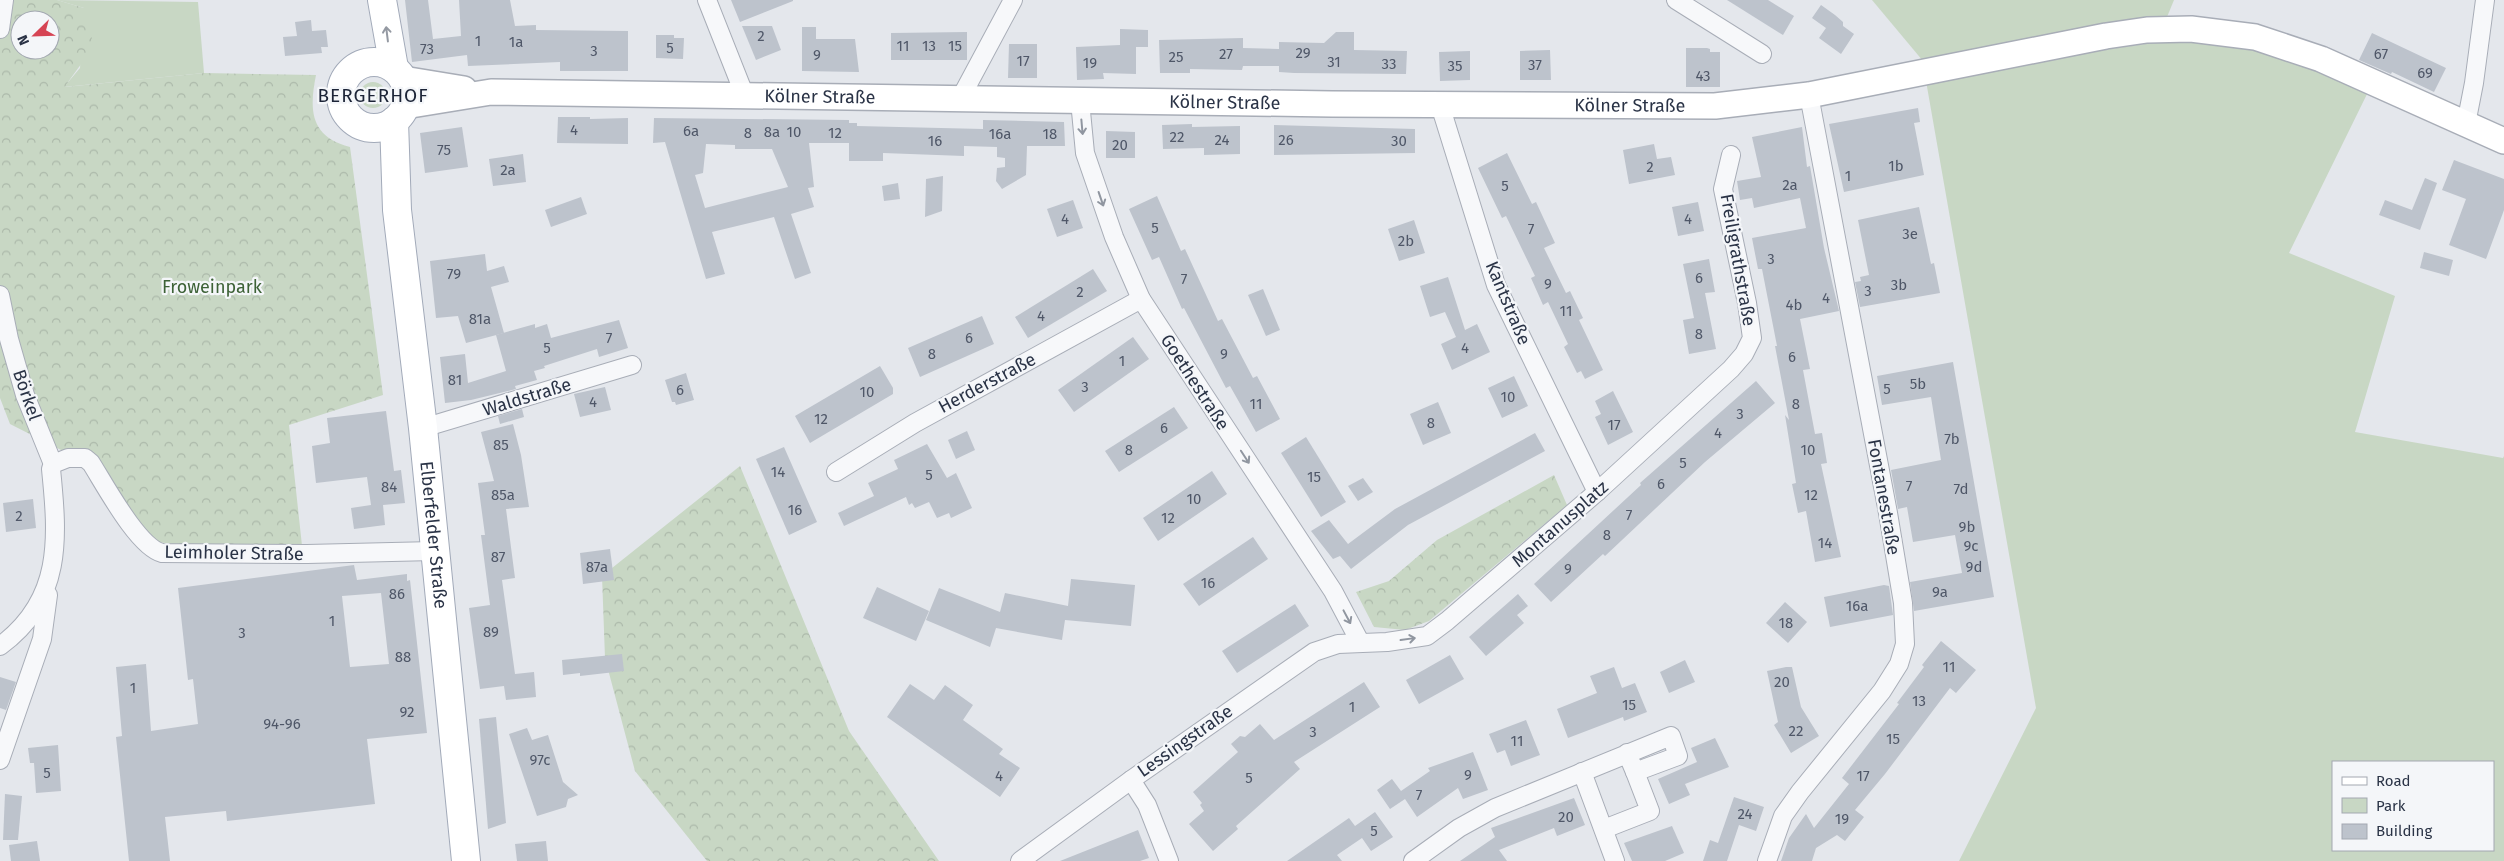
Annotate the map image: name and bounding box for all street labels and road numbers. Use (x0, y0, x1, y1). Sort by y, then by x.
street label: Kölner Straße (764, 85, 876, 108)
street label: Kölner Straße (1169, 91, 1281, 114)
street label: Kölner Straße (1574, 94, 1685, 117)
street label: Freiligrathstraße (1716, 192, 1760, 328)
street label: Kantstraße (1481, 258, 1535, 348)
street label: Goethestraße (1156, 330, 1234, 434)
street label: Herderstraße (935, 348, 1039, 418)
street label: Börkel (8, 367, 46, 423)
street label: Waldstraße (480, 373, 574, 421)
street label: Fontanestraße (1863, 437, 1905, 557)
street label: Elberfelder Straße (415, 460, 452, 610)
street label: Montanusplatz (1507, 476, 1613, 572)
street label: Leimholer Straße (164, 541, 304, 565)
street label: Lessingstraße (1133, 700, 1237, 782)

